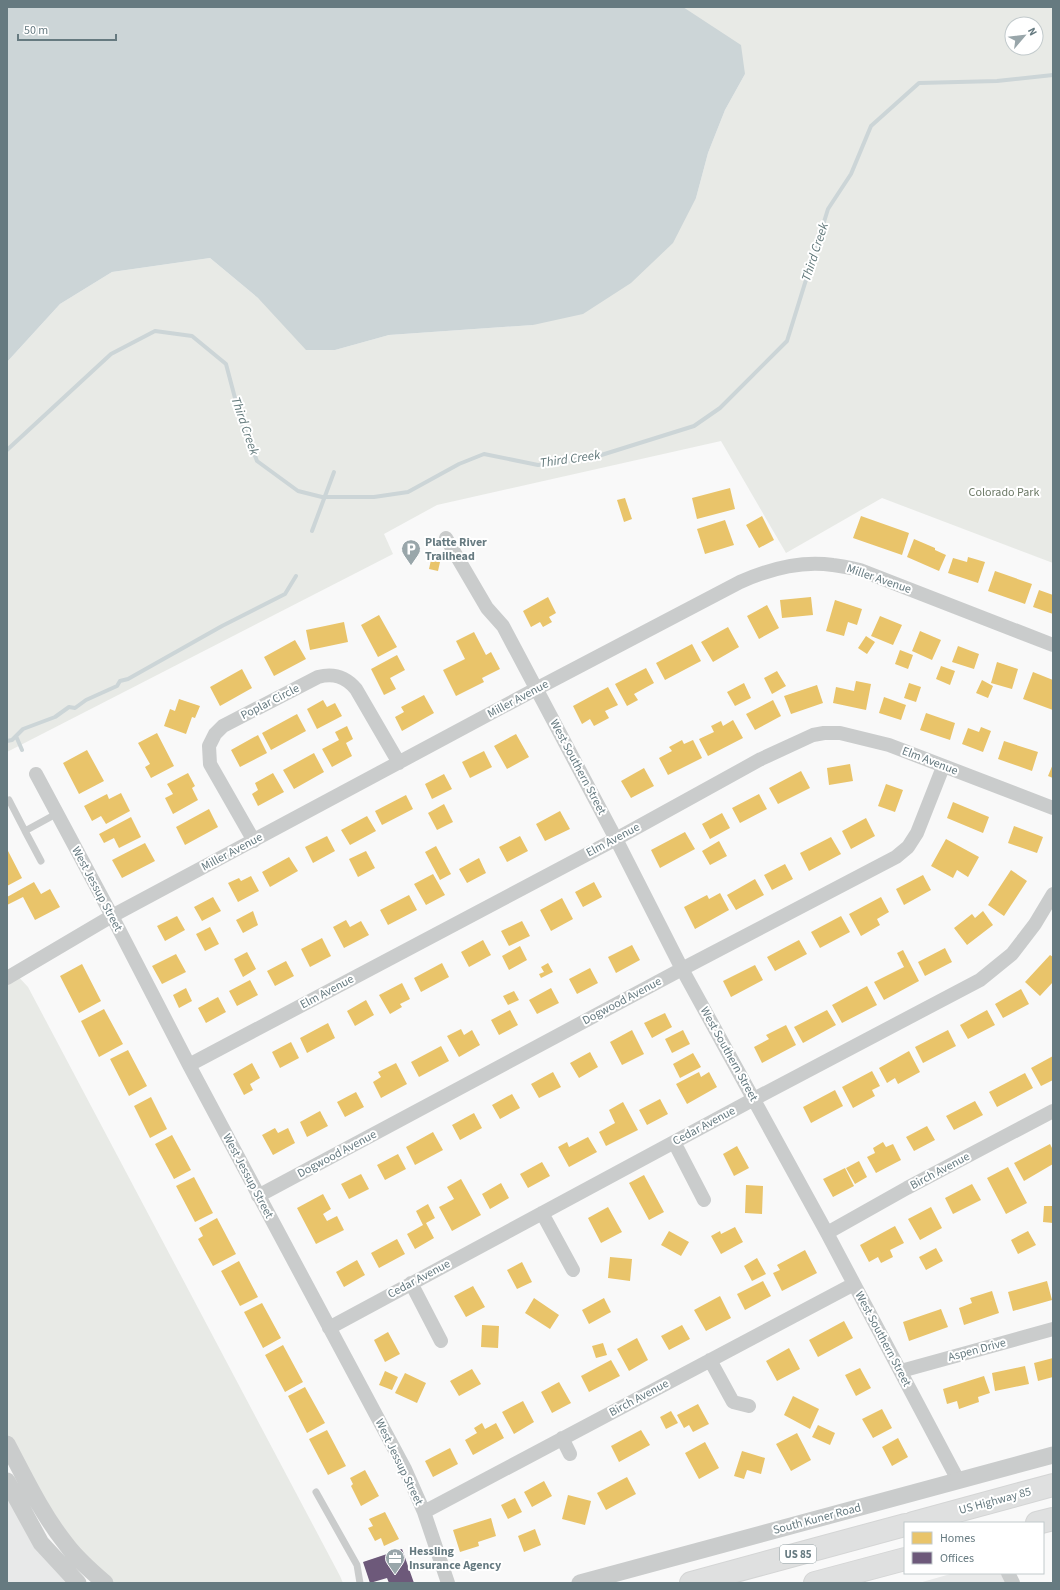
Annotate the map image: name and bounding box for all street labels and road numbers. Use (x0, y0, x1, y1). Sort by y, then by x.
street label: Miller Avenue (844, 560, 914, 598)
street label: Miller Avenue (484, 676, 552, 722)
street label: Poplar Circle (238, 680, 302, 724)
street label: West Southern Street (546, 716, 610, 818)
street label: Elm Avenue (900, 743, 960, 779)
street label: Elm Avenue (583, 819, 643, 861)
street label: Miller Avenue (198, 829, 266, 875)
street label: West Jessup Street (67, 843, 127, 935)
street label: Elm Avenue (297, 971, 357, 1013)
street label: Dogwood Avenue (579, 973, 665, 1029)
street label: West Southern Street (696, 1004, 762, 1104)
street label: Cedar Avenue (670, 1102, 739, 1150)
street label: Dogwood Avenue (294, 1126, 380, 1182)
street label: West Jessup Street (218, 1130, 278, 1222)
street label: Birch Avenue (907, 1148, 973, 1194)
street label: Cedar Avenue (385, 1255, 454, 1303)
street label: West Southern Street (851, 1288, 915, 1390)
street label: Aspen Drive (946, 1334, 1008, 1366)
street label: Birch Avenue (606, 1375, 672, 1421)
street label: West Jessup Street (371, 1416, 427, 1508)
street label: US Highway 85 (957, 1483, 1033, 1519)
street label: South Kuner Road (771, 1499, 863, 1539)
road number: US 85 (780, 1545, 816, 1563)

